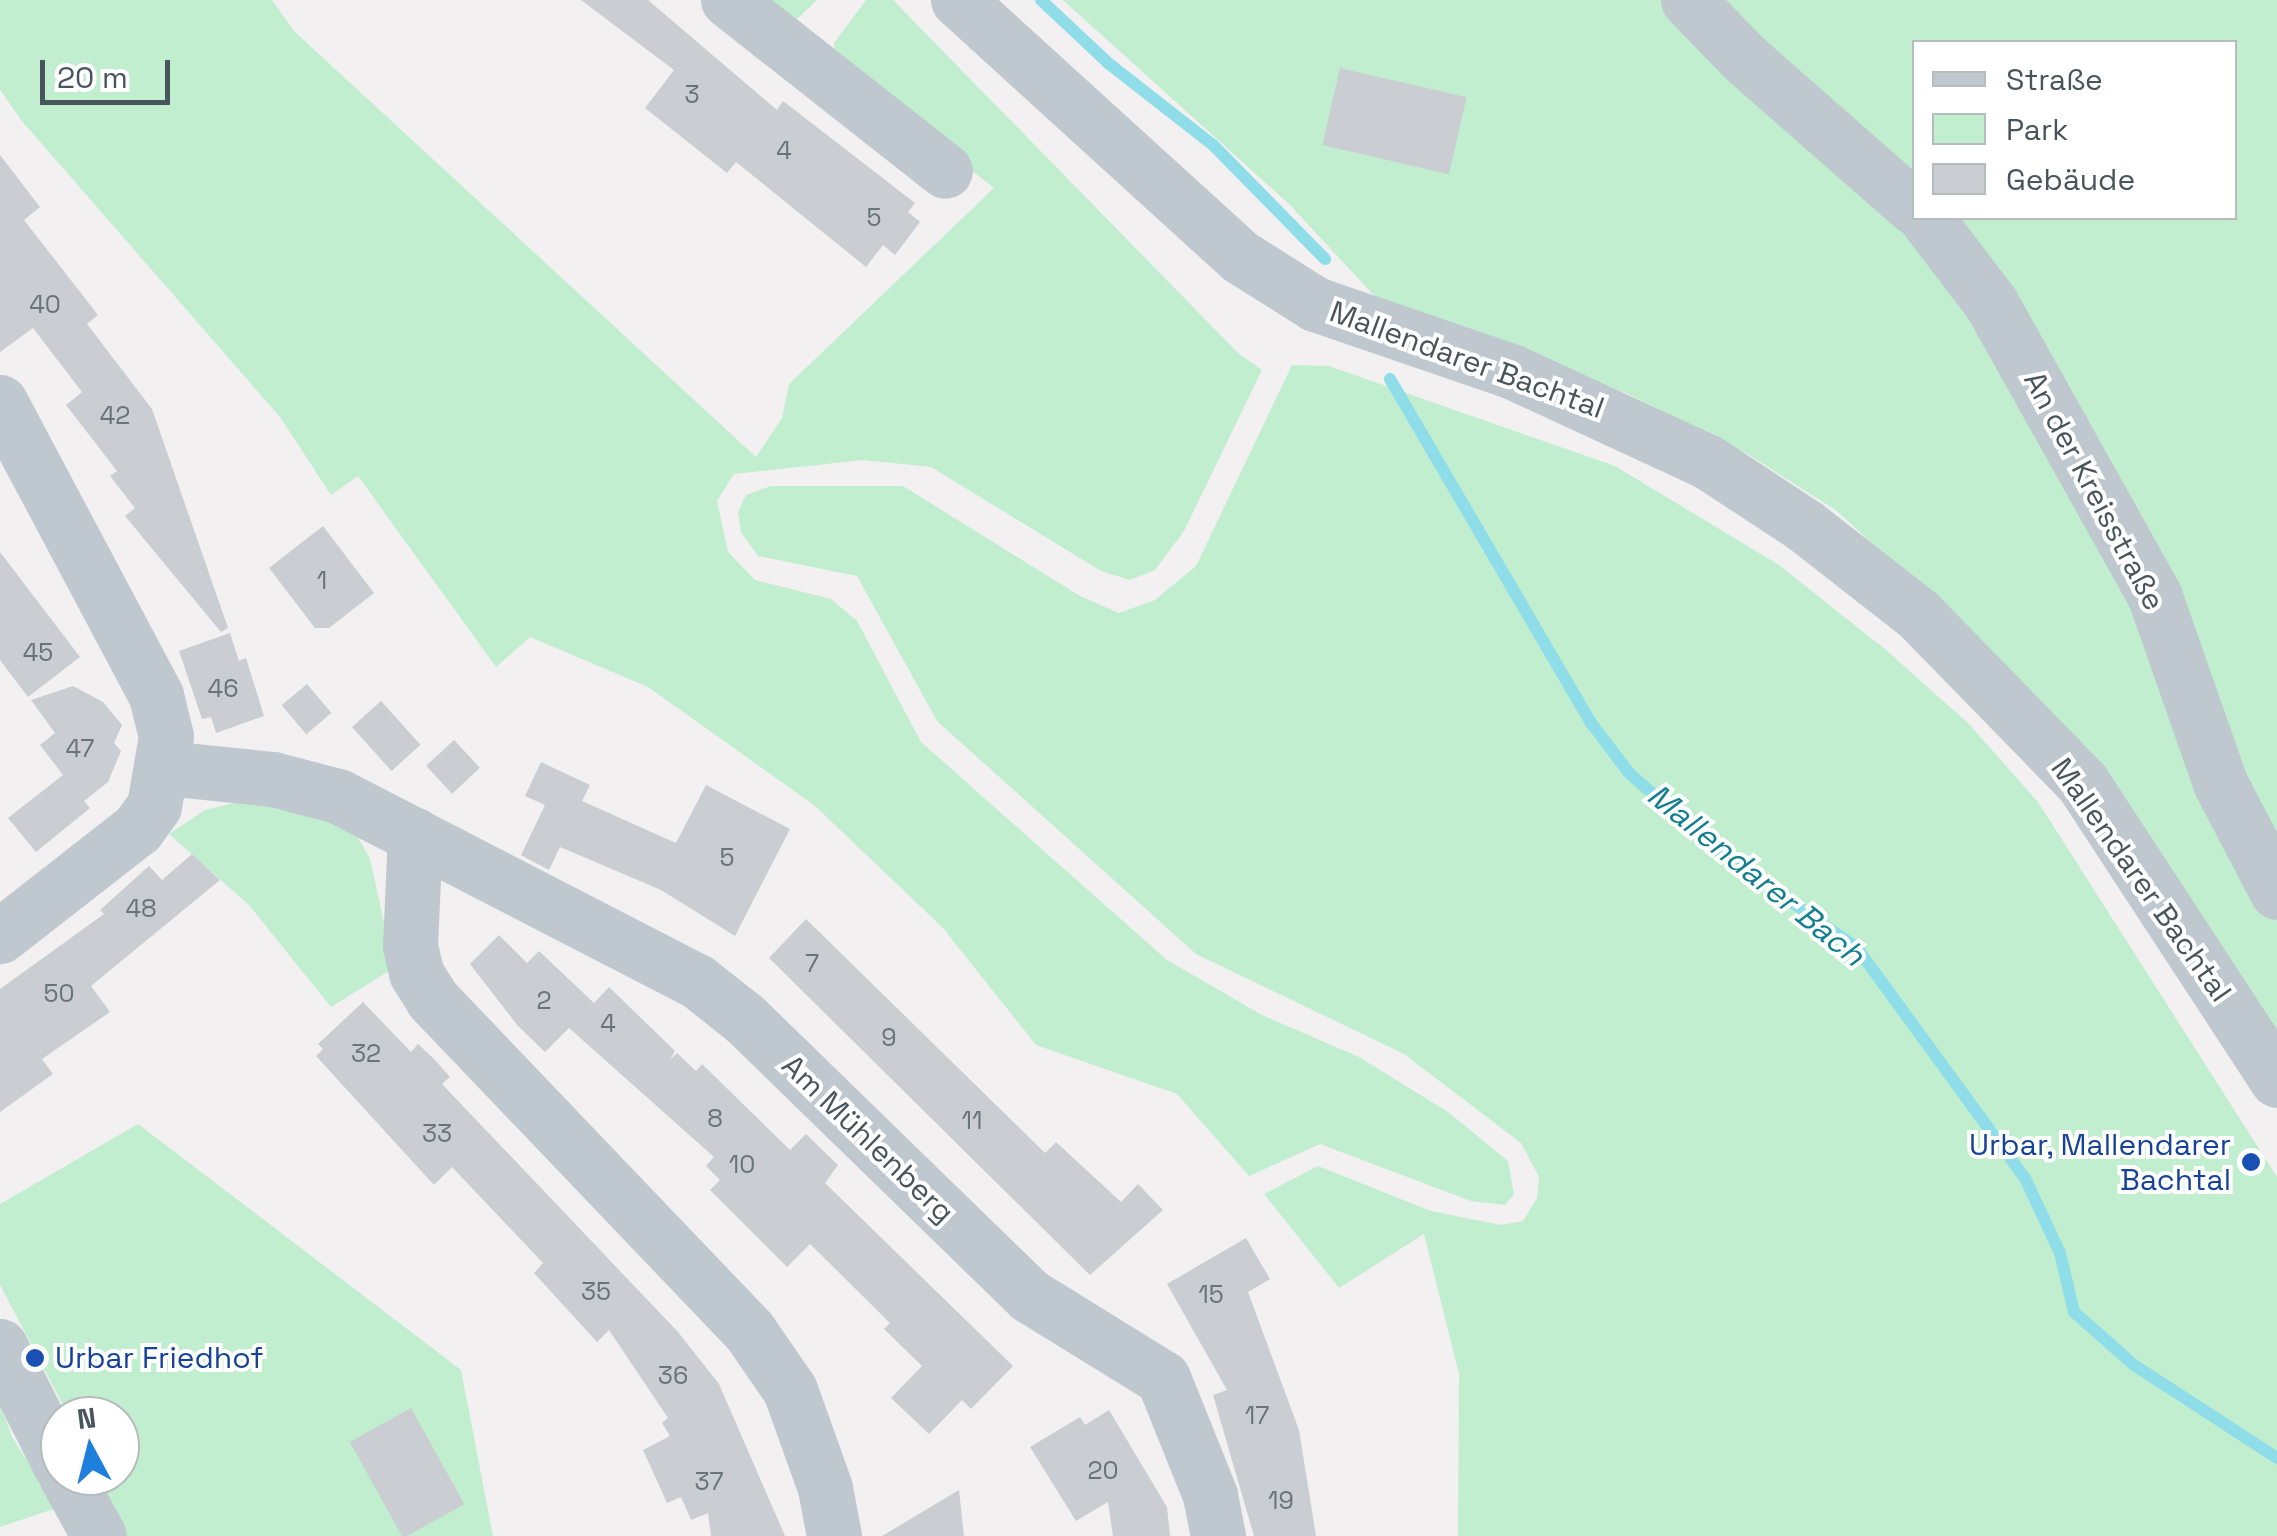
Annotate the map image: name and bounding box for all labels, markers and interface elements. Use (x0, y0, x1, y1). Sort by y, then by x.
scale bar (45, 40, 175, 102)
legend (1912, 40, 2237, 220)
text: 20 m (57, 58, 128, 97)
text: Straße (2006, 60, 2103, 99)
house number: 3 (684, 79, 700, 109)
text: Park (2006, 110, 2068, 149)
house number: 4 (776, 135, 792, 165)
text: Gebäude (2006, 160, 2135, 199)
house number: 5 (867, 202, 881, 232)
house number: 40 (29, 289, 61, 319)
street label: Mallendarer Bachtal (1325, 294, 1609, 426)
street label: An der Kreisstraße (2016, 366, 2172, 616)
house number: 42 (100, 400, 130, 430)
house number: 1 (317, 565, 327, 595)
house number: 45 (23, 637, 53, 667)
house number: 46 (208, 673, 238, 703)
house number: 47 (66, 733, 94, 763)
street label: Mallendarer Bachtal (2043, 751, 2239, 1009)
water label: Mallendarer Bach (1640, 776, 1872, 974)
house number: 5 (720, 842, 734, 872)
house number: 48 (125, 893, 157, 923)
house number: 7 (805, 948, 819, 978)
house number: 50 (44, 978, 74, 1008)
house number: 2 (536, 985, 552, 1015)
house number: 4 (600, 1008, 616, 1038)
house number: 9 (881, 1022, 897, 1052)
house number: 32 (351, 1038, 381, 1068)
street label: Am Mühlenberg (774, 1048, 962, 1230)
house number: 8 (707, 1103, 723, 1133)
house number: 11 (962, 1105, 982, 1135)
house number: 33 (422, 1118, 452, 1148)
place label: Urbar, Mallendarer Bachtal (1968, 1127, 2231, 1198)
house number: 10 (729, 1149, 755, 1179)
marker: Urbar, Mallendarer Bachtal (2240, 1151, 2262, 1173)
house number: 35 (581, 1276, 611, 1306)
house number: 15 (1198, 1279, 1224, 1309)
place label: Urbar Friedhof (55, 1340, 263, 1376)
marker: Urbar Friedhof (24, 1347, 46, 1369)
house number: 36 (658, 1360, 688, 1390)
north arrow (40, 1396, 140, 1496)
text: N (75, 1399, 98, 1437)
house number: 17 (1245, 1400, 1269, 1430)
house number: 20 (1087, 1455, 1119, 1485)
house number: 37 (694, 1466, 724, 1496)
house number: 19 (1268, 1485, 1294, 1515)

